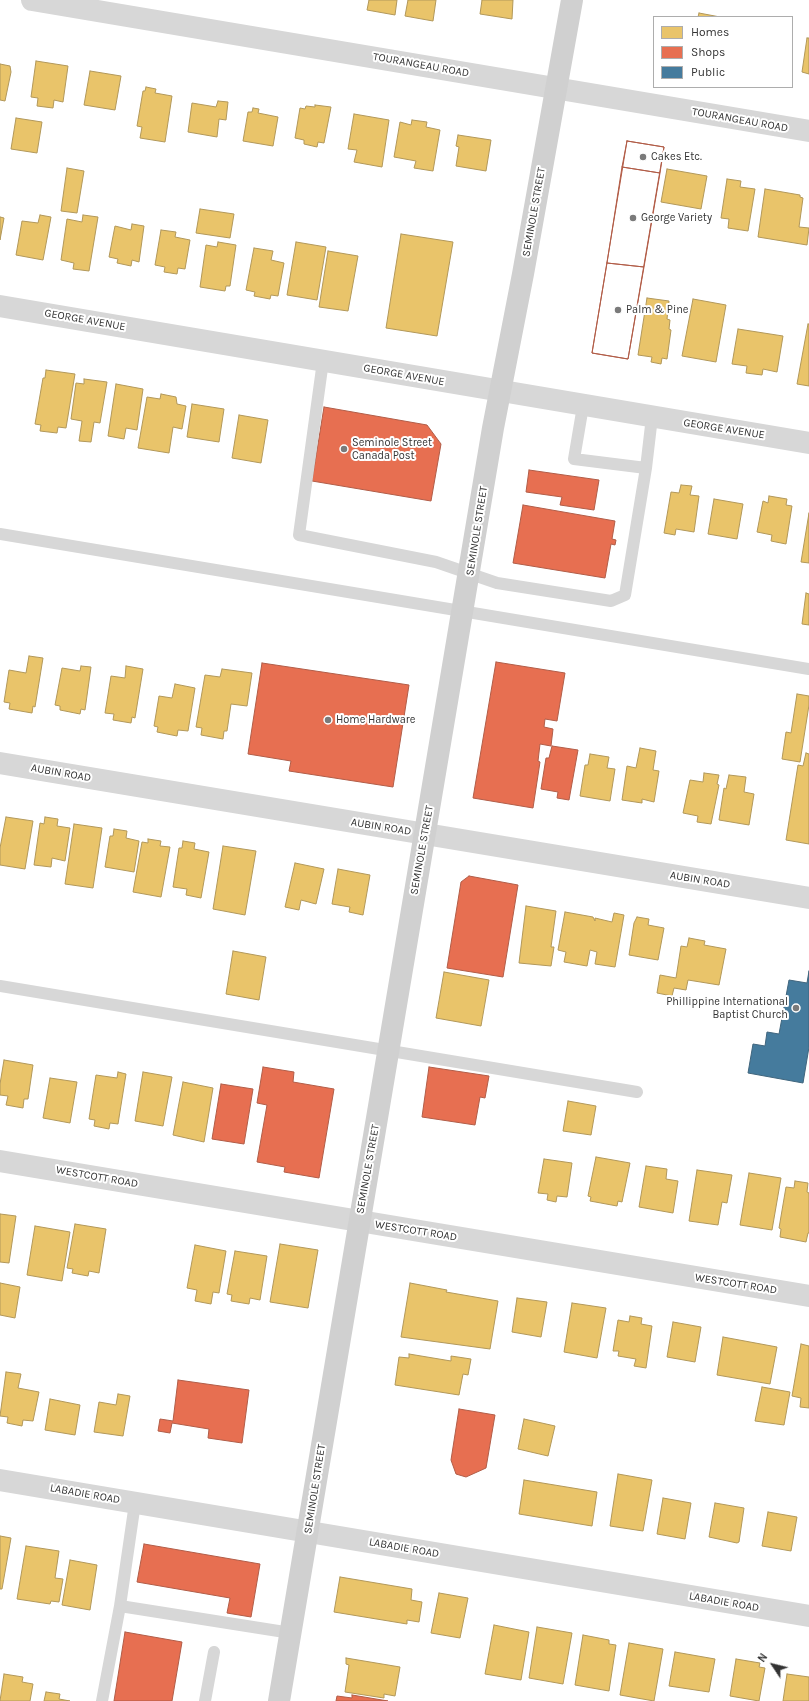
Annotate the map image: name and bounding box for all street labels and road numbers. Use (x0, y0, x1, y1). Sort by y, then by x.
street label: TOURANGEAU ROAD (372, 50, 470, 80)
street label: TOURANGEAU ROAD (691, 105, 789, 135)
street label: SEMINOLE STREET (520, 166, 548, 258)
street label: GEORGE AVENUE (43, 306, 127, 334)
street label: GEORGE AVENUE (362, 361, 446, 389)
street label: GEORGE AVENUE (682, 416, 766, 442)
street label: SEMINOLE STREET (463, 485, 491, 577)
street label: AUBIN ROAD (30, 761, 92, 785)
street label: SEMINOLE STREET (408, 804, 436, 896)
street label: AUBIN ROAD (350, 816, 412, 838)
street label: AUBIN ROAD (669, 869, 731, 891)
street label: SEMINOLE STREET (354, 1123, 382, 1215)
street label: WESTCOTT ROAD (55, 1163, 139, 1191)
street label: WESTCOTT ROAD (374, 1218, 458, 1244)
street label: WESTCOTT ROAD (694, 1271, 778, 1297)
street label: SEMINOLE STREET (301, 1443, 329, 1535)
street label: LABADIE ROAD (49, 1481, 121, 1507)
street label: LABADIE ROAD (368, 1535, 440, 1561)
street label: LABADIE ROAD (688, 1589, 760, 1615)

